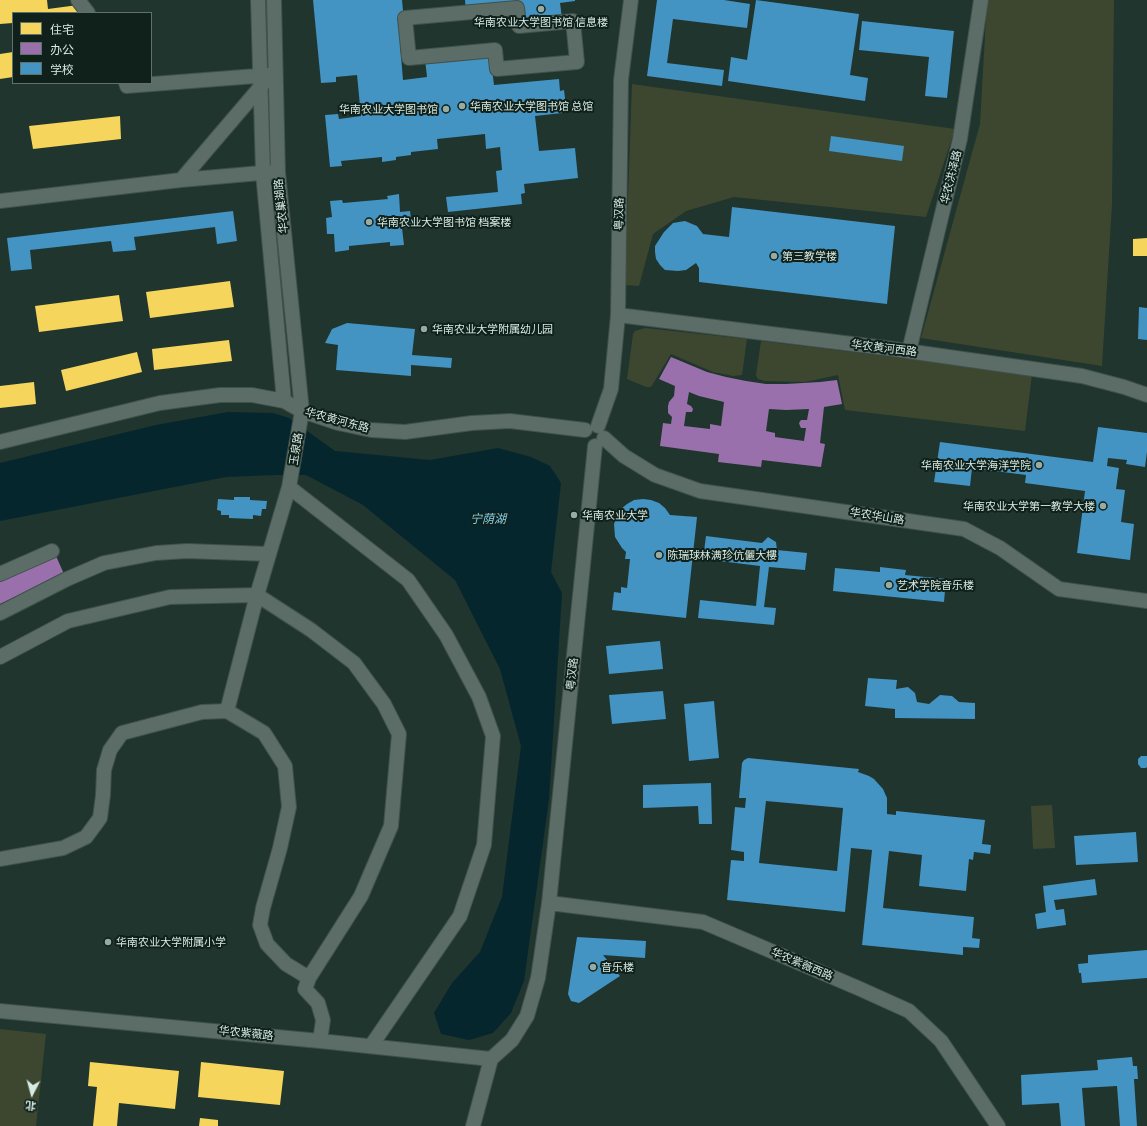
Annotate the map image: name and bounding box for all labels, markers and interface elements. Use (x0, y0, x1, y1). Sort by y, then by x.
marker: 华南农业大学图书馆 信息楼 (536, 4, 546, 14)
legend (12, 12, 152, 84)
place label: 华南农业大学图书馆 信息楼 (474, 15, 608, 29)
text: 住宅 (50, 22, 74, 36)
text: 办公 (50, 42, 74, 56)
text: 学校 (50, 62, 74, 76)
place label: 华南农业大学图书馆 总馆 (470, 99, 593, 113)
marker: 华南农业大学图书馆 总馆 (457, 101, 467, 111)
place label: 华南农业大学图书馆 (339, 102, 438, 116)
marker: 华南农业大学图书馆 (441, 104, 451, 114)
street label: 华农洪泽路 (938, 149, 964, 205)
street label: 华农巢湖路 (272, 178, 290, 234)
street label: 粤汉路 (612, 197, 626, 231)
place label: 华南农业大学图书馆 档案楼 (377, 215, 511, 229)
marker: 华南农业大学图书馆 档案楼 (364, 217, 374, 227)
place label: 第三教学楼 (782, 249, 837, 263)
marker: 第三教学楼 (769, 251, 779, 261)
place label: 华南农业大学附属幼儿园 (432, 322, 553, 336)
marker: 华南农业大学附属幼儿园 (419, 324, 429, 334)
street label: 华农黄河西路 (850, 337, 918, 359)
street label: 华农黄河东路 (303, 405, 371, 435)
street label: 玉泉路 (287, 432, 305, 466)
place label: 华南农业大学海洋学院 (921, 458, 1031, 472)
marker: 华南农业大学海洋学院 (1034, 460, 1044, 470)
place label: 华南农业大学第一教学大楼 (963, 499, 1095, 513)
marker: 华南农业大学第一教学大楼 (1098, 501, 1108, 511)
street label: 华农华山路 (849, 505, 905, 527)
place label: 华南农业大学 (582, 508, 648, 522)
marker: 华南农业大学 (569, 510, 579, 520)
water label: 宁荫湖 (470, 512, 506, 526)
place label: 陈瑞球林满珍伉儷大樓 (667, 548, 777, 562)
marker: 陈瑞球林满珍伉儷大樓 (654, 550, 664, 560)
place label: 艺术学院音乐楼 (897, 578, 974, 592)
marker: 艺术学院音乐楼 (884, 580, 894, 590)
street label: 粤汉路 (564, 657, 580, 691)
place label: 华南农业大学附属小学 (116, 935, 226, 949)
marker: 华南农业大学附属小学 (103, 937, 113, 947)
street label: 华农紫薇西路 (769, 945, 835, 983)
place label: 音乐楼 (601, 960, 634, 974)
marker: 音乐楼 (588, 962, 598, 972)
street label: 华农紫薇路 (218, 1024, 274, 1042)
north arrow (12, 1074, 52, 1114)
text: 北 (25, 1099, 37, 1113)

